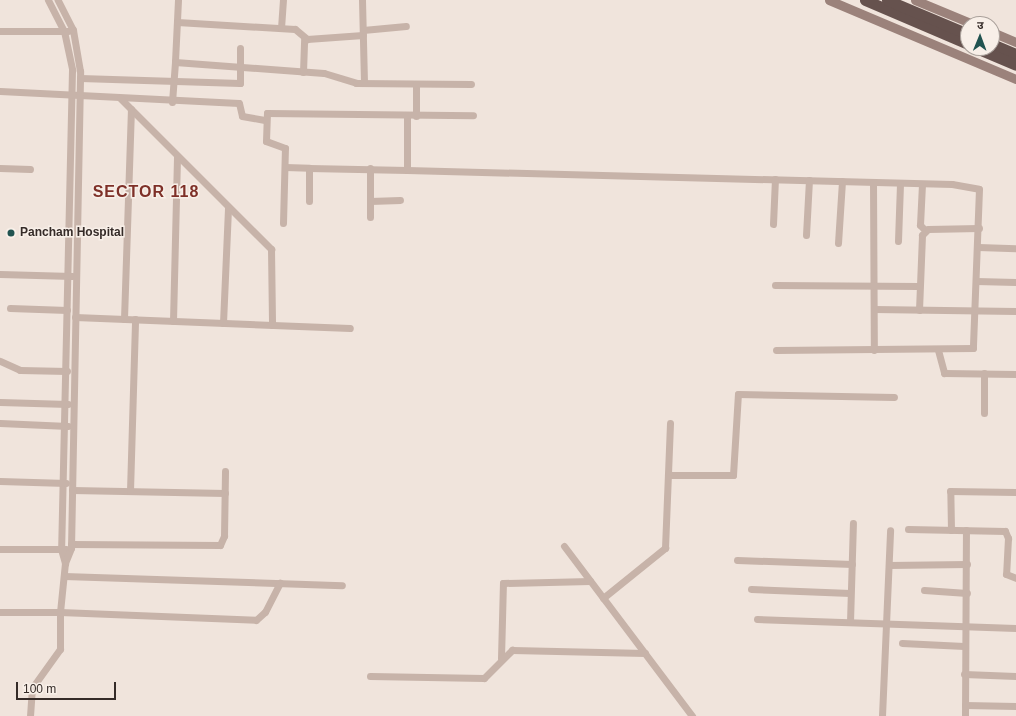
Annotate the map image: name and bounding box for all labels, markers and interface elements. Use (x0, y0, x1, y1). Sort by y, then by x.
north arrow (960, 16, 1000, 56)
text: उ (977, 19, 984, 31)
district label: SECTOR 118 (93, 182, 199, 202)
place label: Pancham Hospital (20, 226, 124, 240)
marker: Pancham Hospital (5, 227, 17, 239)
scale bar (18, 674, 118, 700)
text: 100 m (23, 682, 56, 696)

